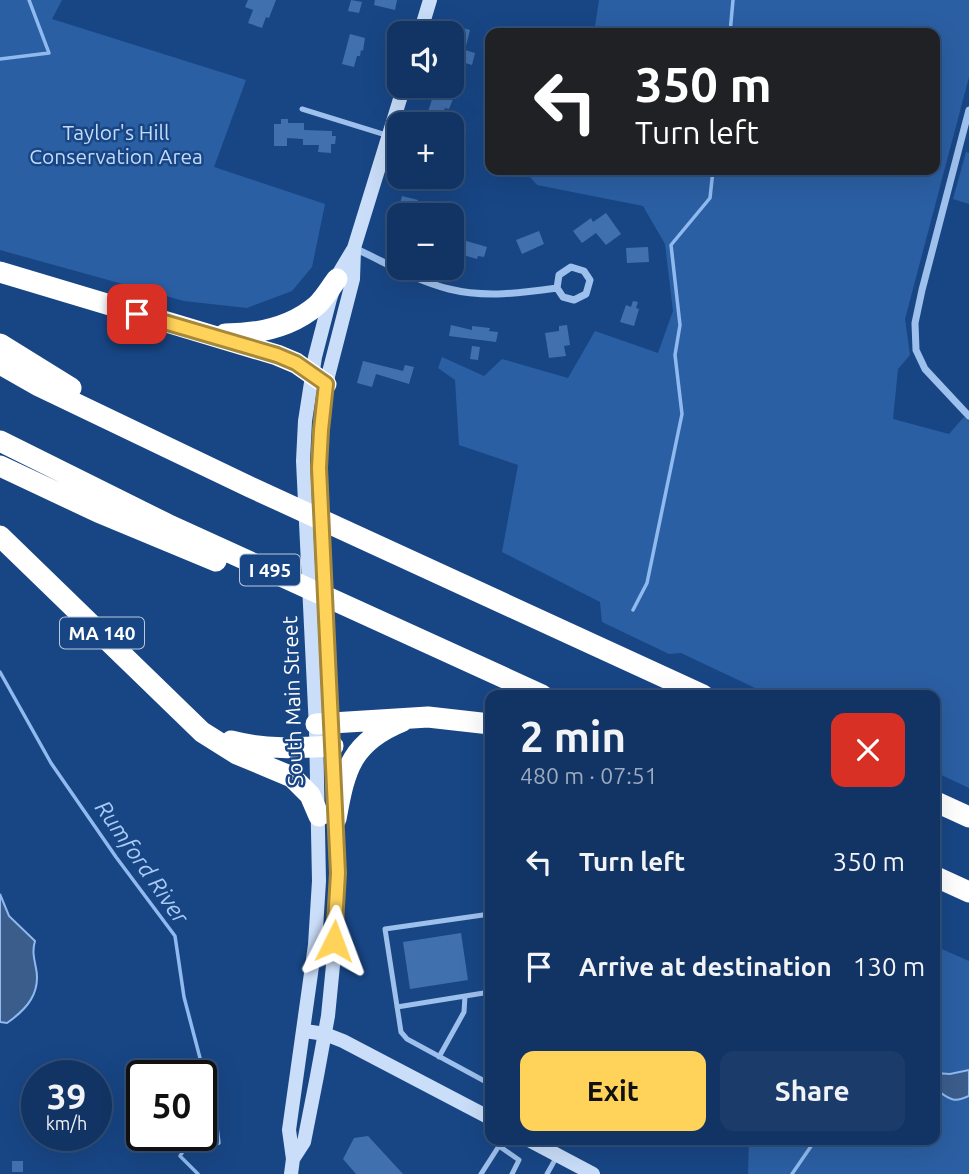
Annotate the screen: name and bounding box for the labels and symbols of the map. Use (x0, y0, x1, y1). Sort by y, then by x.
park label: Taylor's Hill Conservation Area (29, 120, 203, 168)
pin (107, 284, 167, 344)
road number: I 495 (240, 554, 300, 586)
street label: South Main Street (277, 616, 307, 786)
road number: MA 140 (60, 618, 144, 648)
water label: Rumford River (90, 796, 195, 929)
position arrow (297, 904, 371, 978)
speed limit sign: 50 (126, 1060, 217, 1151)

